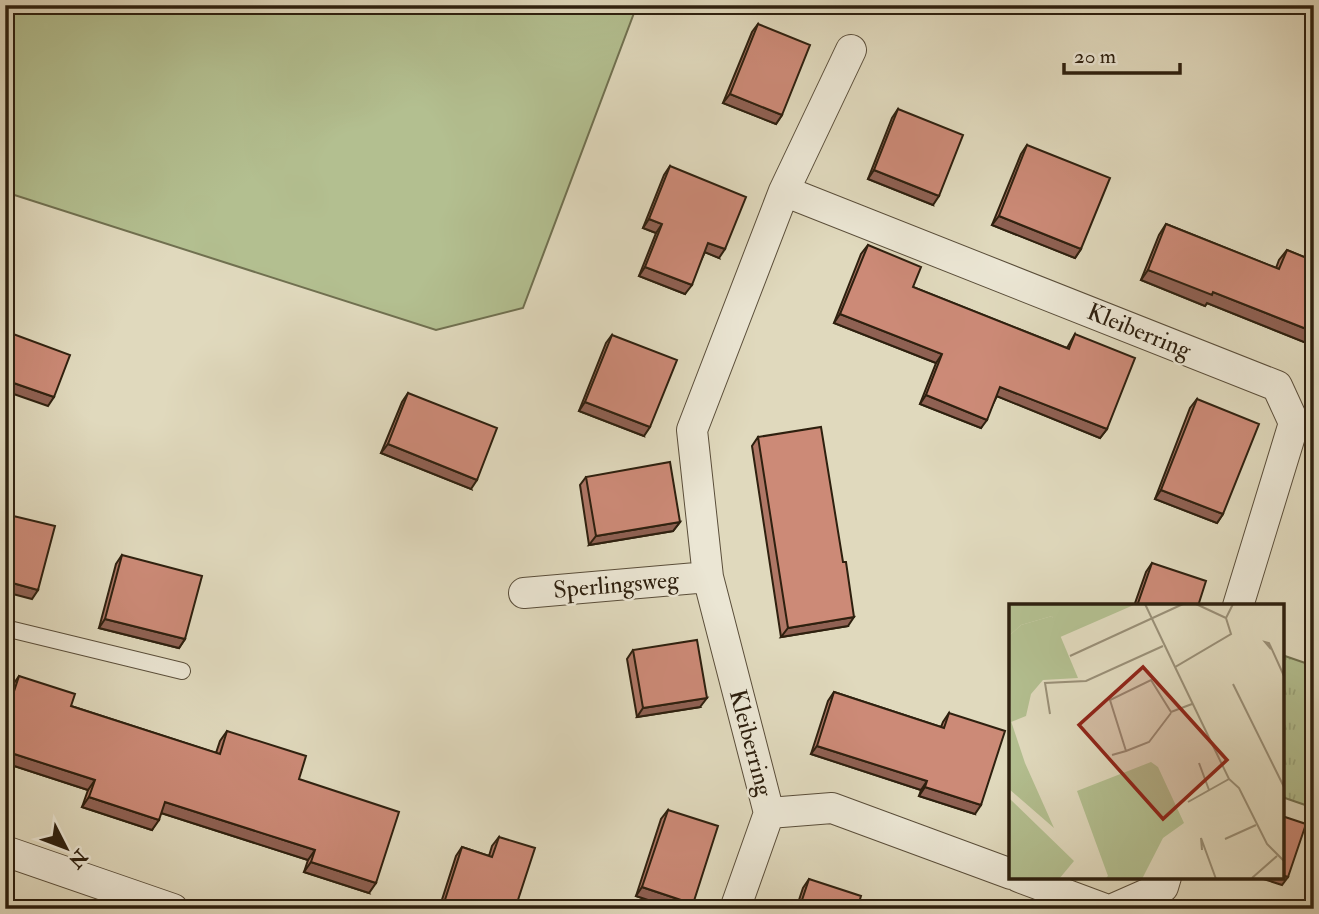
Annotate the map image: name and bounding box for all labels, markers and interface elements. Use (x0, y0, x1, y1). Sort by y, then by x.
scale bar (1064, 32, 1179, 76)
text: 20 m (1074, 43, 1116, 70)
street label: Kleiberring (1082, 296, 1197, 366)
street label: Sperlingsweg (552, 564, 681, 606)
inset map (1009, 604, 1284, 879)
street label: Kleiberring (722, 686, 780, 801)
north arrow (32, 813, 102, 883)
text: N (63, 844, 93, 874)

